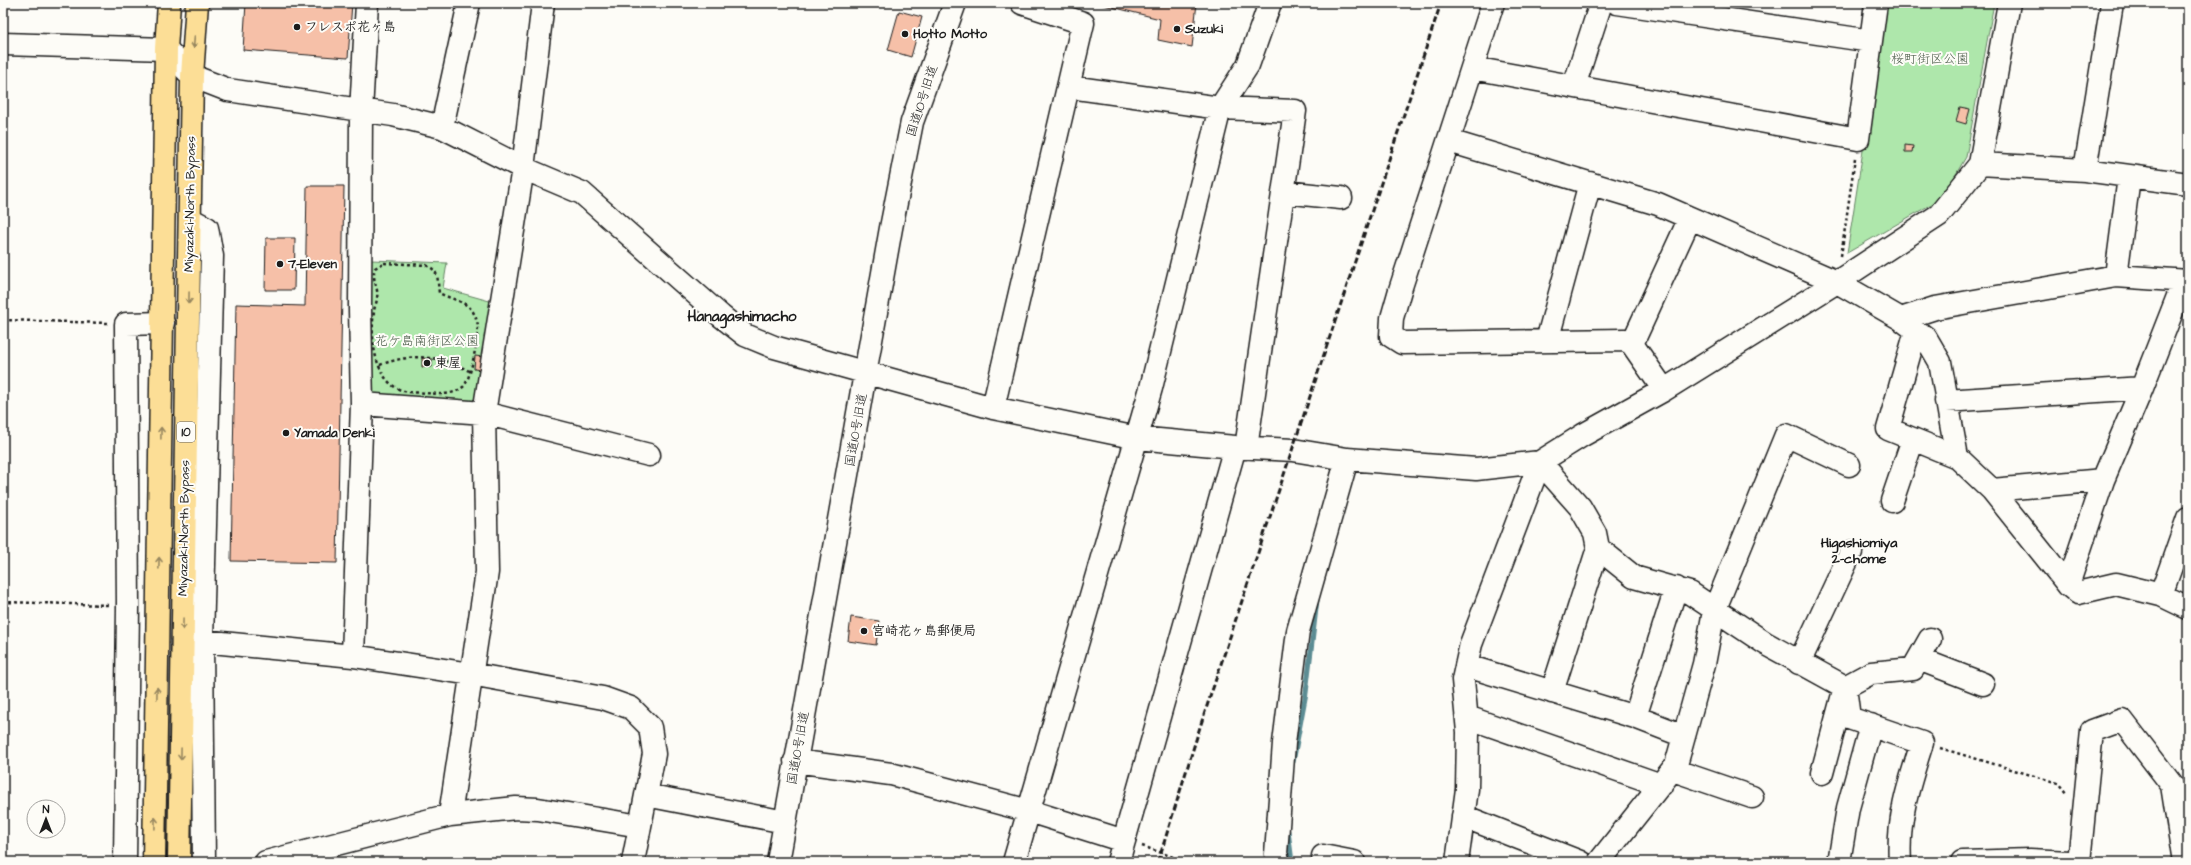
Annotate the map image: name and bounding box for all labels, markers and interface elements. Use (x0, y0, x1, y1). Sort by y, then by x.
place label: フレスポ花ヶ島 (305, 18, 396, 36)
place label: Suzuki (1184, 20, 1224, 38)
marker: フレスポ花ヶ島 (292, 22, 302, 32)
marker: Suzuki (1172, 24, 1182, 34)
place label: Hotto Motto (913, 25, 988, 43)
marker: Hotto Motto (900, 29, 910, 39)
one-way arrow (191, 35, 198, 48)
park label: 桜町街区公園 (1891, 50, 1969, 68)
street label: 国道10号旧道 (902, 63, 942, 139)
street label: Miyazaki-North Bypass (180, 135, 201, 272)
place label: 7-Eleven (287, 255, 338, 273)
marker: 7-Eleven (275, 259, 285, 269)
one-way arrow (185, 291, 192, 304)
district label: Hanagashimacho (687, 306, 797, 329)
park label: 花ケ島南街区公園 (375, 332, 479, 350)
place label: 東屋 (435, 354, 461, 372)
marker: 東屋 (422, 358, 432, 368)
street label: 国道10号旧道 (841, 392, 871, 468)
road number: 10 (177, 422, 195, 442)
place label: Yamada Denki (294, 424, 376, 442)
one-way arrow (157, 427, 165, 440)
marker: Yamada Denki (281, 428, 291, 438)
street label: Miyazaki-North Bypass (174, 459, 195, 596)
district label: Higashiomiya 2-chome (1821, 533, 1898, 569)
one-way arrow (155, 557, 163, 570)
one-way arrow (179, 617, 187, 630)
place label: 宮崎花ヶ島郵便局 (872, 622, 976, 640)
marker: 宮崎花ヶ島郵便局 (859, 626, 869, 636)
one-way arrow (153, 687, 161, 700)
street label: 国道10号旧道 (783, 710, 813, 786)
one-way arrow (177, 747, 184, 760)
north arrow (26, 799, 66, 839)
text: N (43, 802, 50, 817)
one-way arrow (151, 817, 159, 830)

